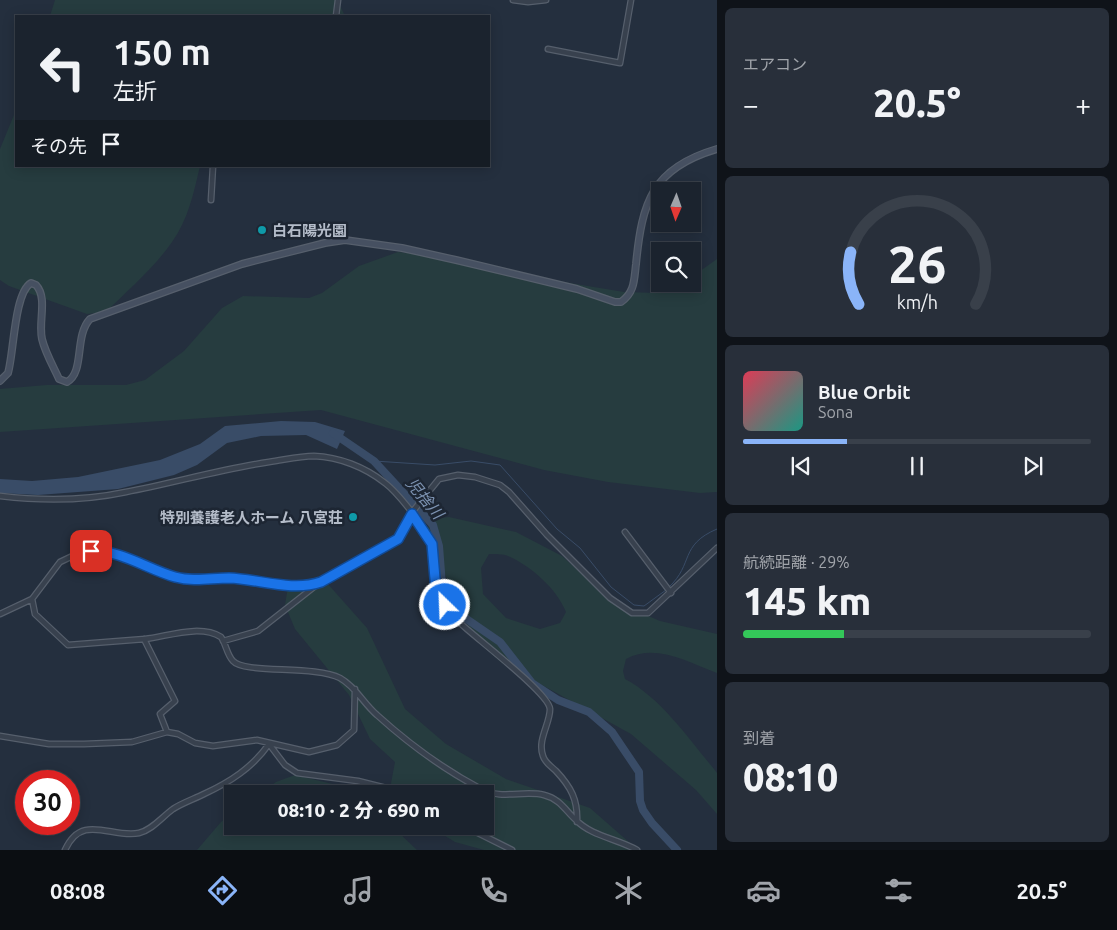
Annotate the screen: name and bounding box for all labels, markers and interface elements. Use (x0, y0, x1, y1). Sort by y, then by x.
text: 150 m (113, 32, 211, 72)
icon: left (30, 35, 95, 100)
text: エアコン (743, 55, 807, 73)
text: 左折 (113, 78, 157, 103)
text: 20.5° (873, 82, 961, 124)
text: − (743, 89, 759, 120)
text: + (1075, 89, 1091, 120)
icon: arrive (97, 130, 125, 158)
text: その先 (30, 135, 87, 157)
north arrow (651, 182, 701, 232)
map controls (651, 182, 701, 292)
place label: 白石陽光園 (272, 222, 347, 239)
marker: 白石陽光園 (256, 224, 268, 236)
text: 26 (888, 235, 946, 293)
button: search (651, 242, 701, 292)
text: km/h (896, 292, 938, 312)
text: Blue Orbit (818, 381, 911, 403)
text: Sona (818, 403, 853, 421)
icon: previous (787, 452, 815, 480)
icon: pause (903, 452, 931, 480)
icon: next (1019, 452, 1047, 480)
water label: 児捨川 (403, 474, 449, 524)
place label: 特別養護老人ホーム 八宮荘 (160, 509, 343, 526)
marker: 特別養護老人ホーム 八宮荘 (347, 511, 359, 523)
pin (70, 530, 112, 572)
icon: arrive (77, 537, 105, 565)
text: 航続距離 · 29% (743, 553, 850, 571)
position arrow (418, 578, 470, 630)
text: 145 km (743, 580, 871, 622)
text: 到着 (743, 729, 775, 747)
text: 08:10 (743, 756, 838, 798)
speed limit sign: 30 (15, 770, 80, 835)
text: 08:10 · 2 分 · 690 m (278, 799, 440, 821)
icon: directions (205, 873, 240, 908)
icon: music (341, 873, 376, 908)
icon: phone (476, 873, 511, 908)
icon: climate (611, 873, 646, 908)
icon: car (746, 873, 781, 908)
icon: filters (881, 873, 916, 908)
text: 08:08 (50, 878, 105, 903)
text: 20.5° (1016, 878, 1067, 903)

